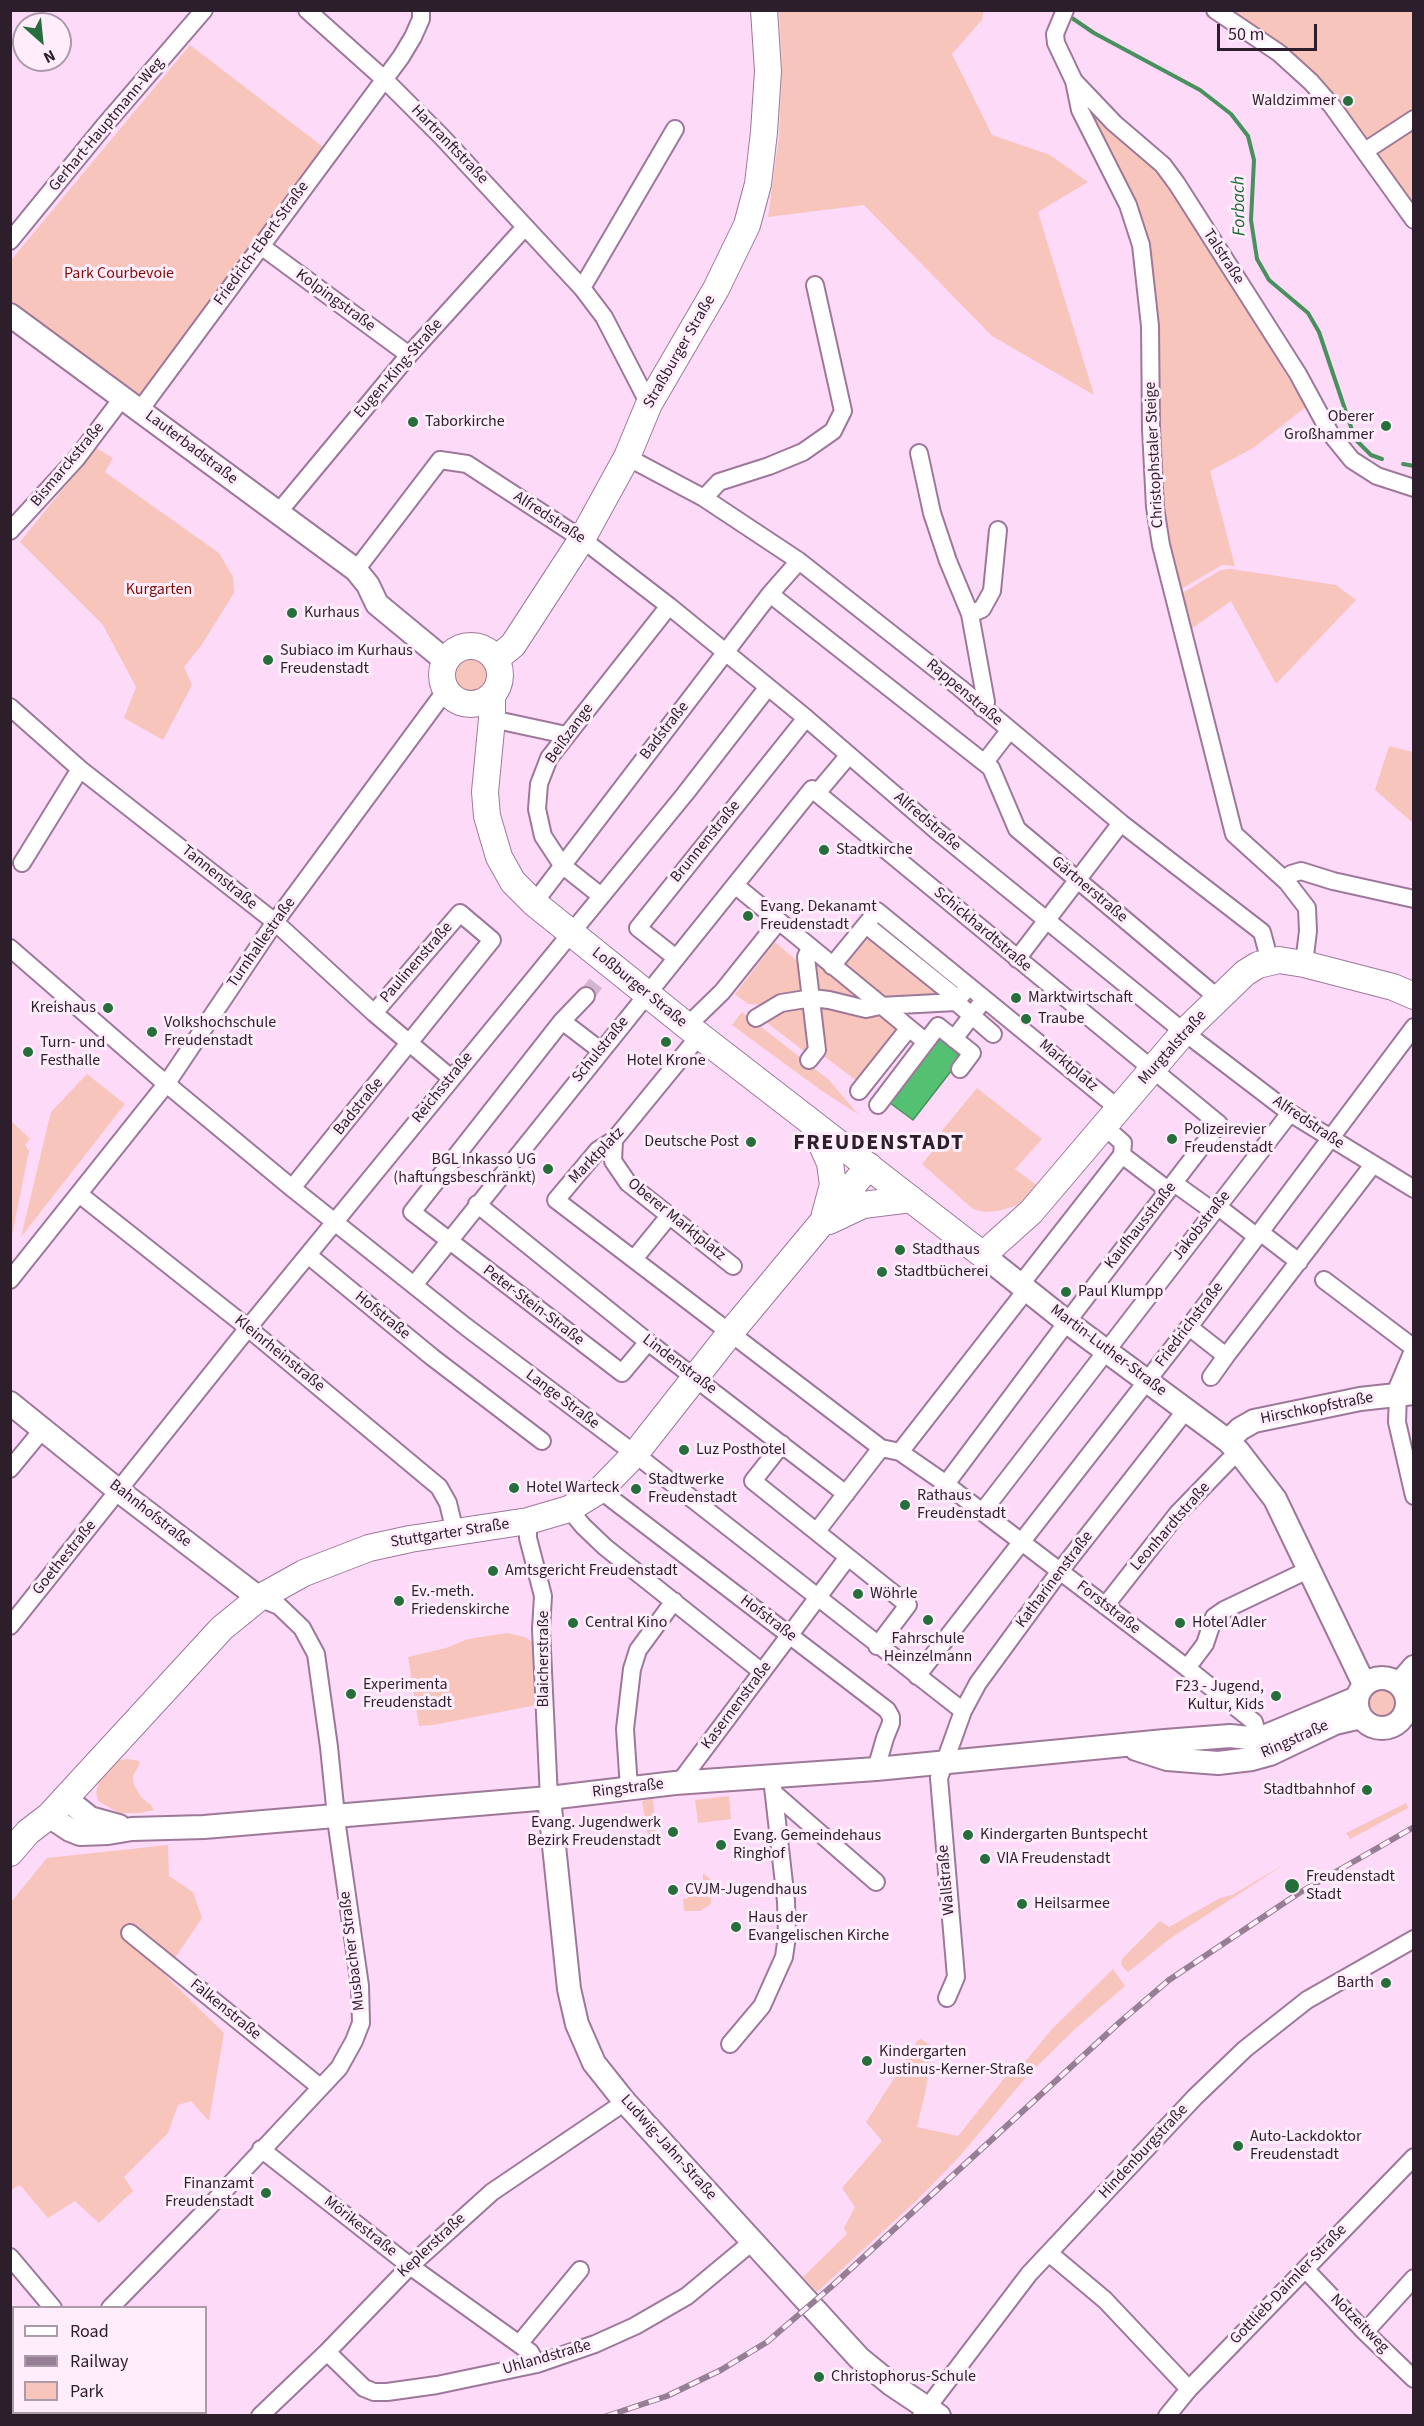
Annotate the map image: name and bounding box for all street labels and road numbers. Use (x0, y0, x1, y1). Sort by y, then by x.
street label: Gerhart-Hauptmann-Weg (45, 54, 169, 196)
street label: Hartranftstraße (406, 101, 492, 189)
street label: Friedrich-Ebert-Straße (211, 178, 313, 310)
street label: Talstraße (1198, 226, 1248, 288)
street label: Kolpingstraße (291, 266, 379, 336)
street label: Straßburger Straße (640, 292, 720, 412)
street label: Eugen-King-Straße (351, 315, 447, 423)
street label: Christophstaler Steige (1142, 381, 1168, 529)
street label: Lauterbadstraße (141, 407, 241, 489)
street label: Bismarckstraße (27, 419, 109, 511)
street label: Alfredstraße (509, 488, 589, 548)
street label: Rappenstraße (922, 656, 1006, 730)
street label: Badstraße (636, 698, 694, 764)
street label: Beißzange (542, 700, 598, 768)
street label: Alfredstraße (889, 788, 965, 856)
street label: Brunnenstraße (667, 797, 745, 887)
street label: Tannenstraße (177, 842, 261, 914)
street label: Gärtnerstraße (1047, 853, 1131, 927)
street label: Schickhardtstraße (929, 883, 1035, 977)
street label: Turnhallestraße (224, 894, 300, 992)
street label: Paulinenstraße (377, 919, 457, 1007)
street label: Loßburger Straße (588, 944, 690, 1032)
street label: Murgtalstraße (1135, 1007, 1211, 1089)
street label: Schulstraße (569, 1013, 633, 1087)
street label: Marktplatz (1035, 1036, 1101, 1096)
street label: Reichsstraße (409, 1049, 477, 1127)
street label: Badstraße (330, 1074, 388, 1140)
street label: Alfredstraße (1269, 1092, 1347, 1154)
street label: Marktplatz (565, 1124, 629, 1188)
street label: Oberer Marktplatz (623, 1175, 729, 1265)
street label: Kaufhausstraße (1101, 1179, 1181, 1273)
street label: Jakobstraße (1169, 1187, 1235, 1265)
street label: Peter-Stein-Straße (478, 1262, 588, 1350)
street label: Friedrichstraße (1152, 1279, 1228, 1371)
street label: Hofstraße (350, 1288, 414, 1344)
street label: Martin-Luther-Straße (1046, 1301, 1170, 1401)
street label: Kleinrheinstraße (230, 1312, 328, 1396)
street label: Lindenstraße (638, 1331, 720, 1399)
street label: Lange Straße (521, 1366, 603, 1434)
street label: Hirschkopfstraße (1259, 1389, 1375, 1429)
street label: Bahnhofstraße (105, 1476, 195, 1552)
street label: Leonhardtstraße (1127, 1479, 1215, 1575)
street label: Stuttgarter Straße (389, 1515, 511, 1553)
street label: Goethestraße (29, 1517, 101, 1599)
street label: Katharinenstraße (1012, 1528, 1098, 1632)
street label: Forststraße (1072, 1577, 1144, 1639)
street label: Hofstraße (736, 1592, 800, 1646)
street label: Blaicherstraße (534, 1610, 554, 1708)
street label: Kasernenstraße (698, 1658, 776, 1754)
street label: Ringstraße (1258, 1717, 1332, 1763)
street label: Ringstraße (591, 1775, 665, 1803)
street label: Wallstraße (934, 1844, 960, 1916)
street label: Musbacher Straße (336, 1890, 370, 2012)
street label: Falkenstraße (186, 1975, 264, 2045)
street label: Ludwig-Jahn-Straße (616, 2091, 720, 2205)
street label: Hindenburgstraße (1095, 2101, 1193, 2203)
street label: Mörikestraße (320, 2192, 400, 2262)
street label: Keplerstraße (394, 2210, 470, 2282)
street label: Gottlieb-Daimler-Straße (1227, 2221, 1351, 2349)
street label: Notzeitweg (1326, 2291, 1392, 2357)
street label: Uhlandstraße (501, 2336, 593, 2380)

